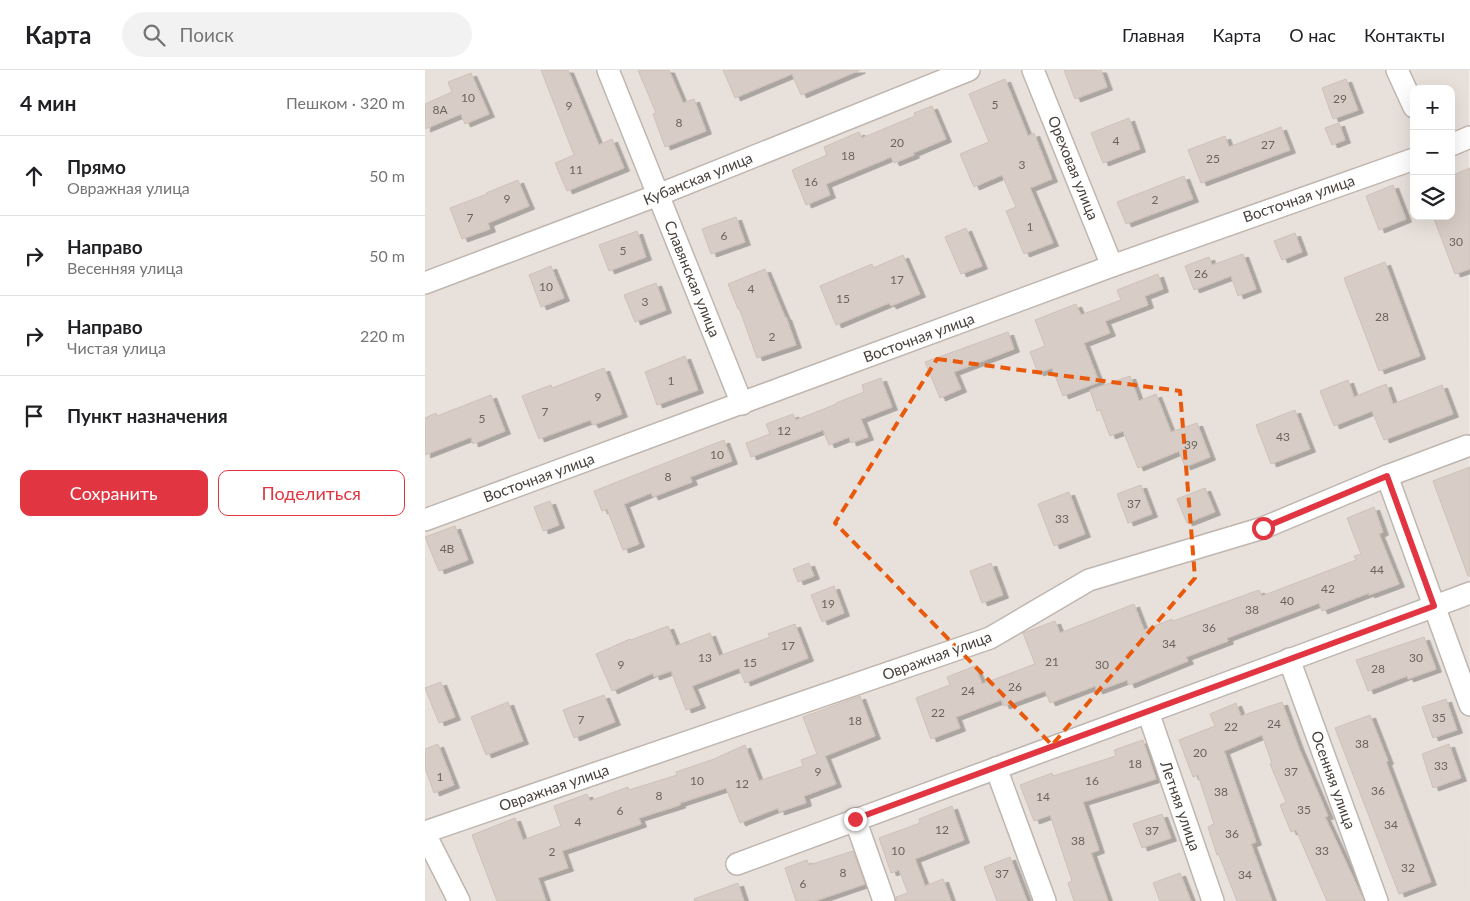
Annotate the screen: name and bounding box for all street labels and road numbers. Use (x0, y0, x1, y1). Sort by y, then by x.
street label: Ореховая улица (1045, 113, 1103, 222)
street label: Кубанская улица (640, 148, 755, 208)
street label: Восточная улица (1240, 171, 1357, 226)
street label: Славянская улица (661, 218, 725, 340)
street label: Восточная улица (861, 309, 977, 366)
street label: Восточная улица (481, 449, 597, 506)
street label: Овражная улица (880, 627, 994, 683)
street label: Осенняя улица (1308, 728, 1360, 831)
street label: Летняя улица (1157, 757, 1205, 853)
street label: Овражная улица (496, 760, 611, 814)

